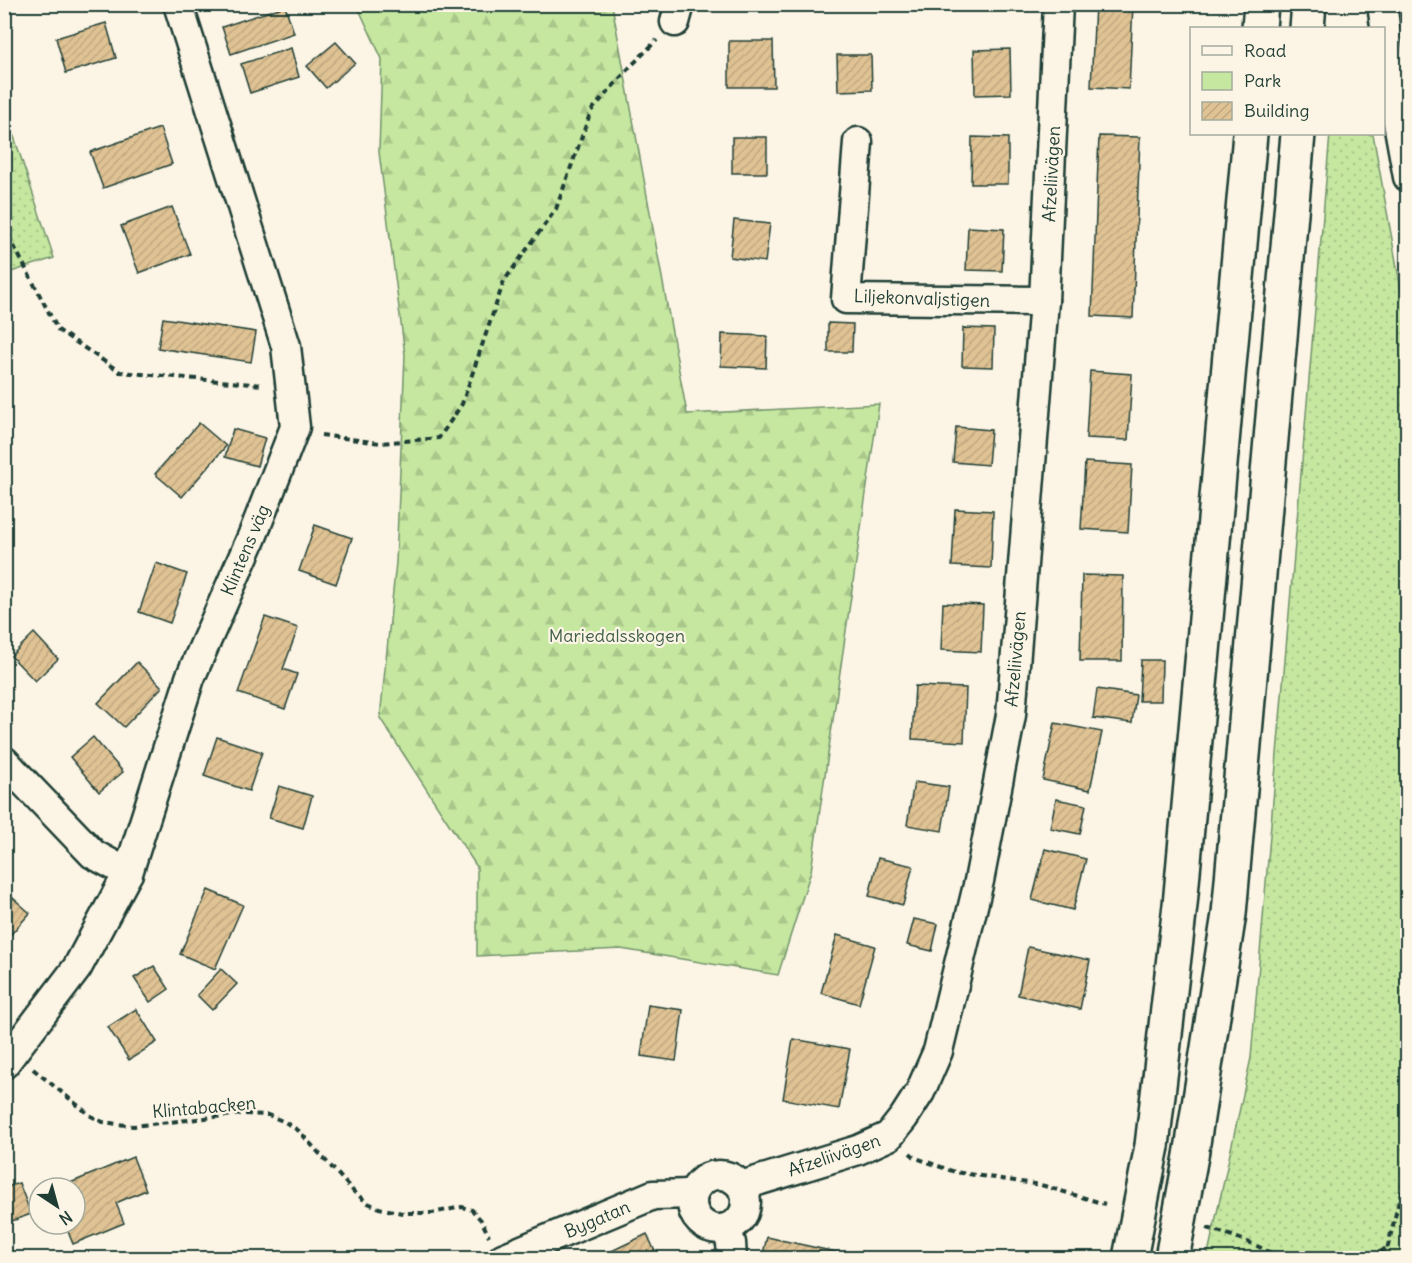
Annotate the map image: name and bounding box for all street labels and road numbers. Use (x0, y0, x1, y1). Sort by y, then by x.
street label: Afzeliivägen (1037, 125, 1065, 223)
street label: Liljekonvaljstigen (853, 284, 991, 312)
street label: Klintens väg (216, 501, 274, 599)
street label: Afzeliivägen (999, 610, 1031, 708)
street label: Klintabacken (151, 1091, 257, 1123)
street label: Afzeliivägen (785, 1128, 883, 1182)
street label: Bygatan (561, 1195, 633, 1243)

